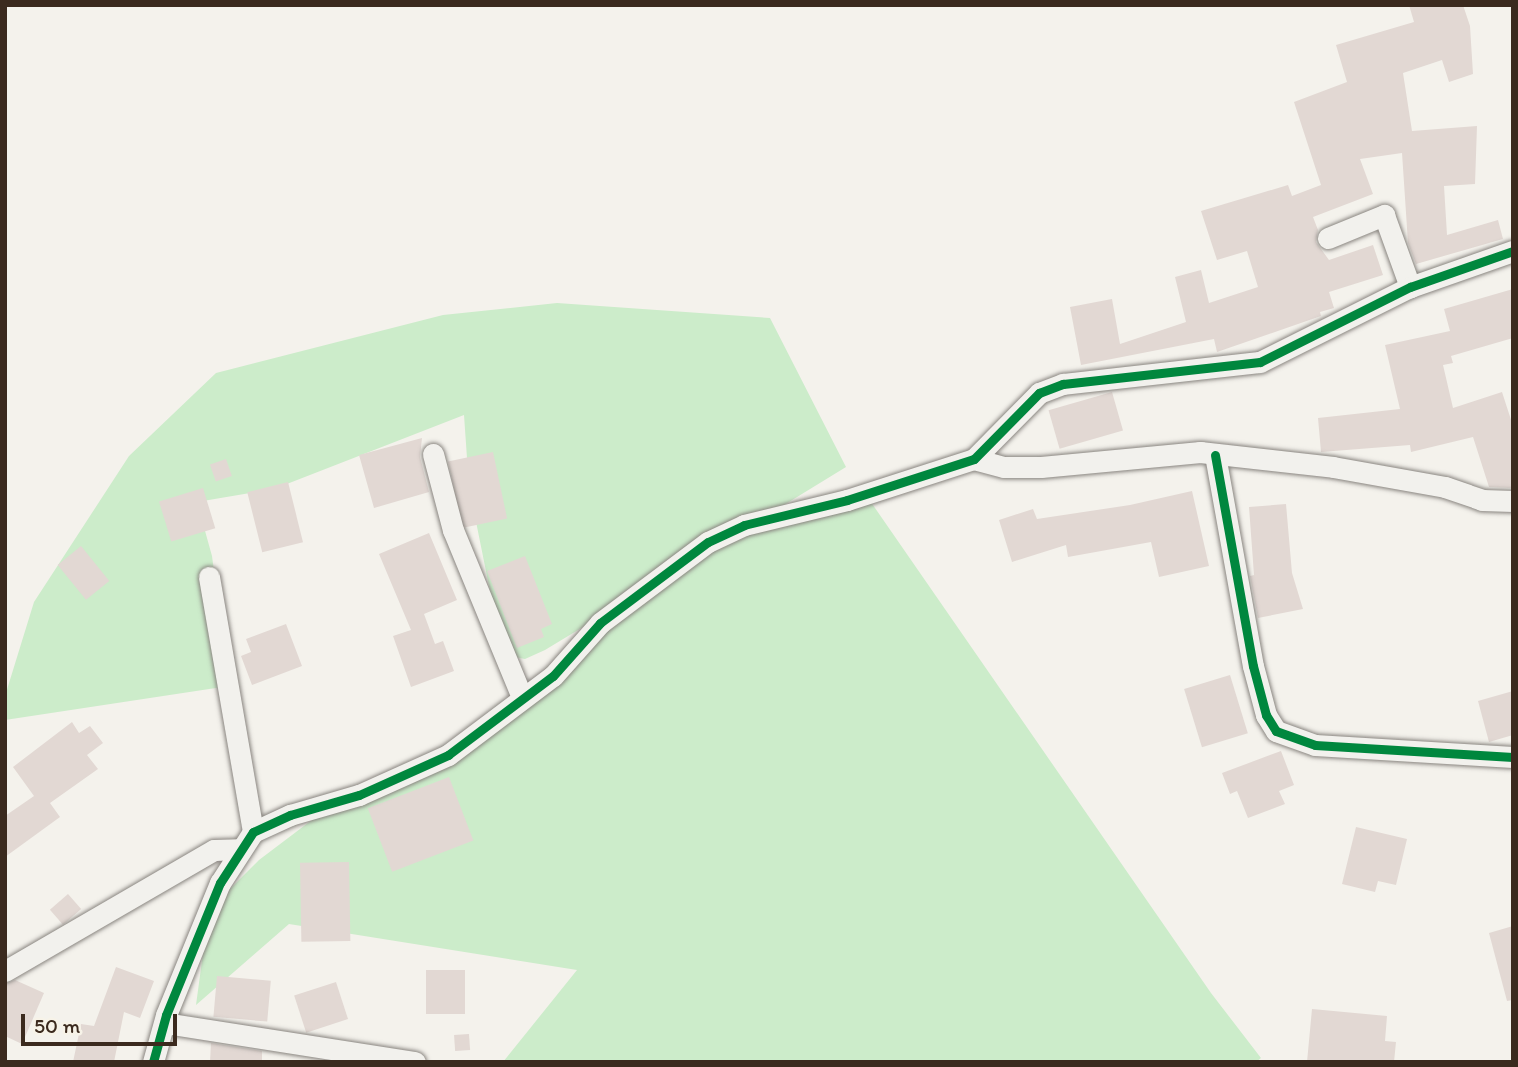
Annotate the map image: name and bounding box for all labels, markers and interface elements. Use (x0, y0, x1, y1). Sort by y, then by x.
scale bar (24, 1000, 180, 1044)
text: 50 m (34, 1013, 80, 1038)

